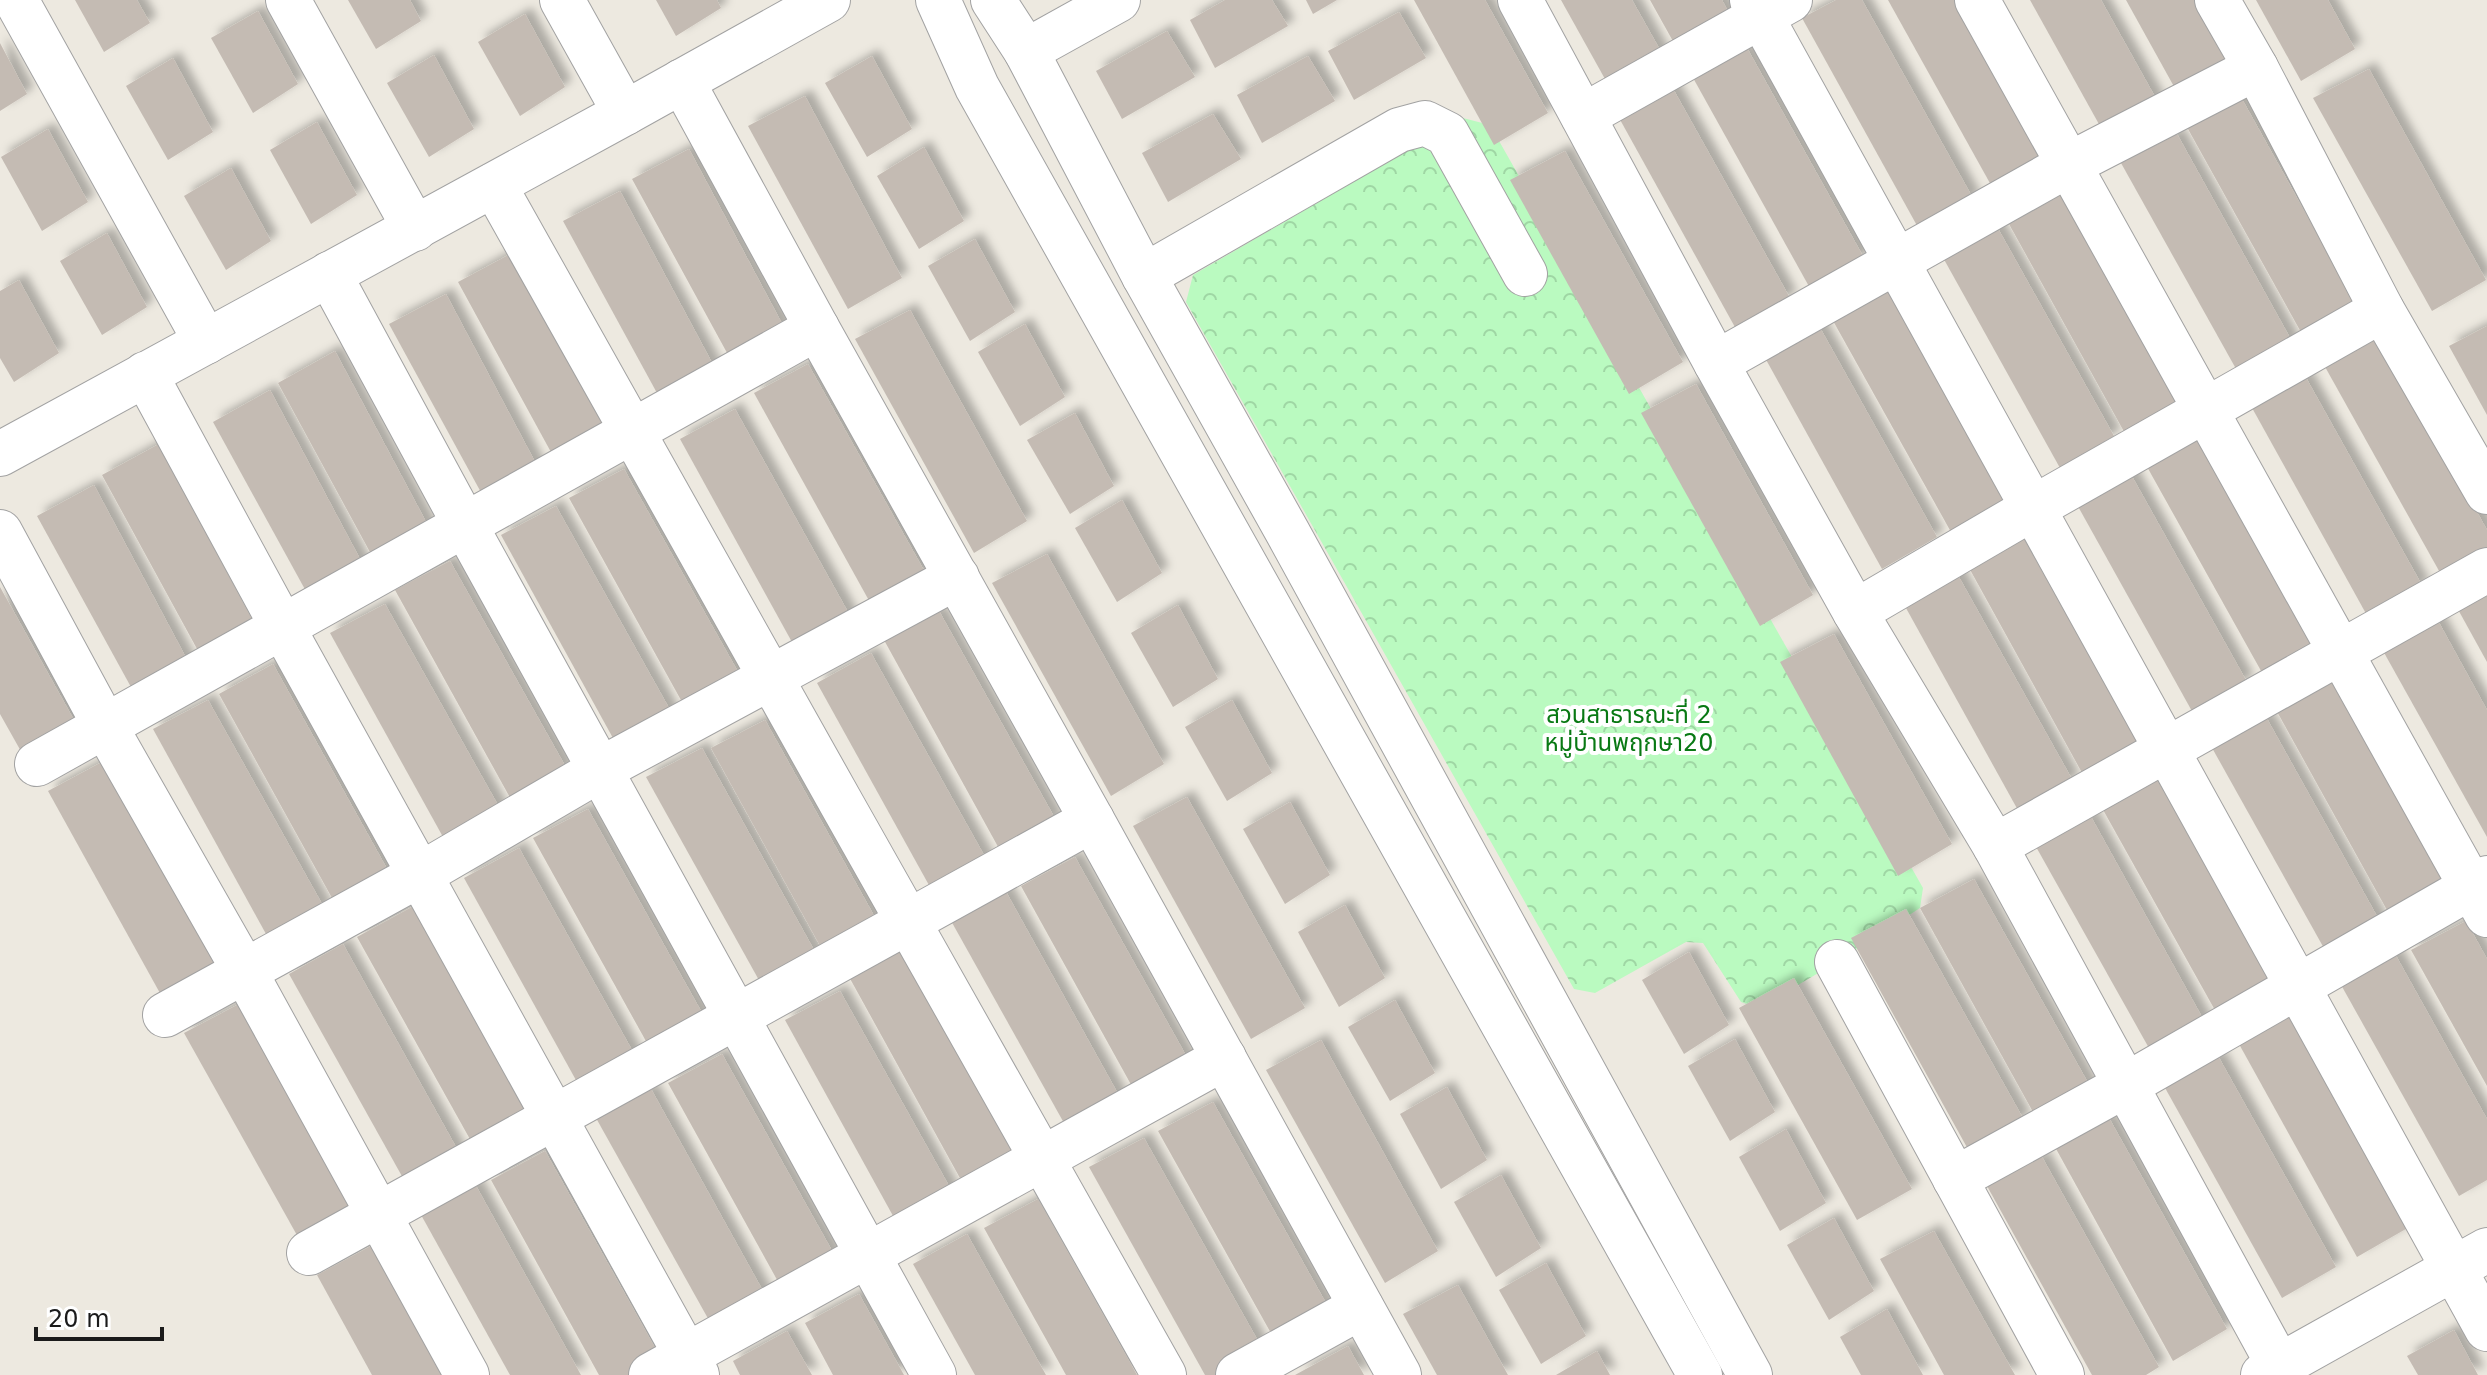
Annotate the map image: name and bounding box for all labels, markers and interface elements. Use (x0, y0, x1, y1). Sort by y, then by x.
park label: สวนสาธารณะที่ 2 หมู่บ้านพฤกษา20 (1545, 698, 1713, 758)
scale bar (36, 1291, 162, 1341)
text: 20 m (48, 1305, 110, 1333)

